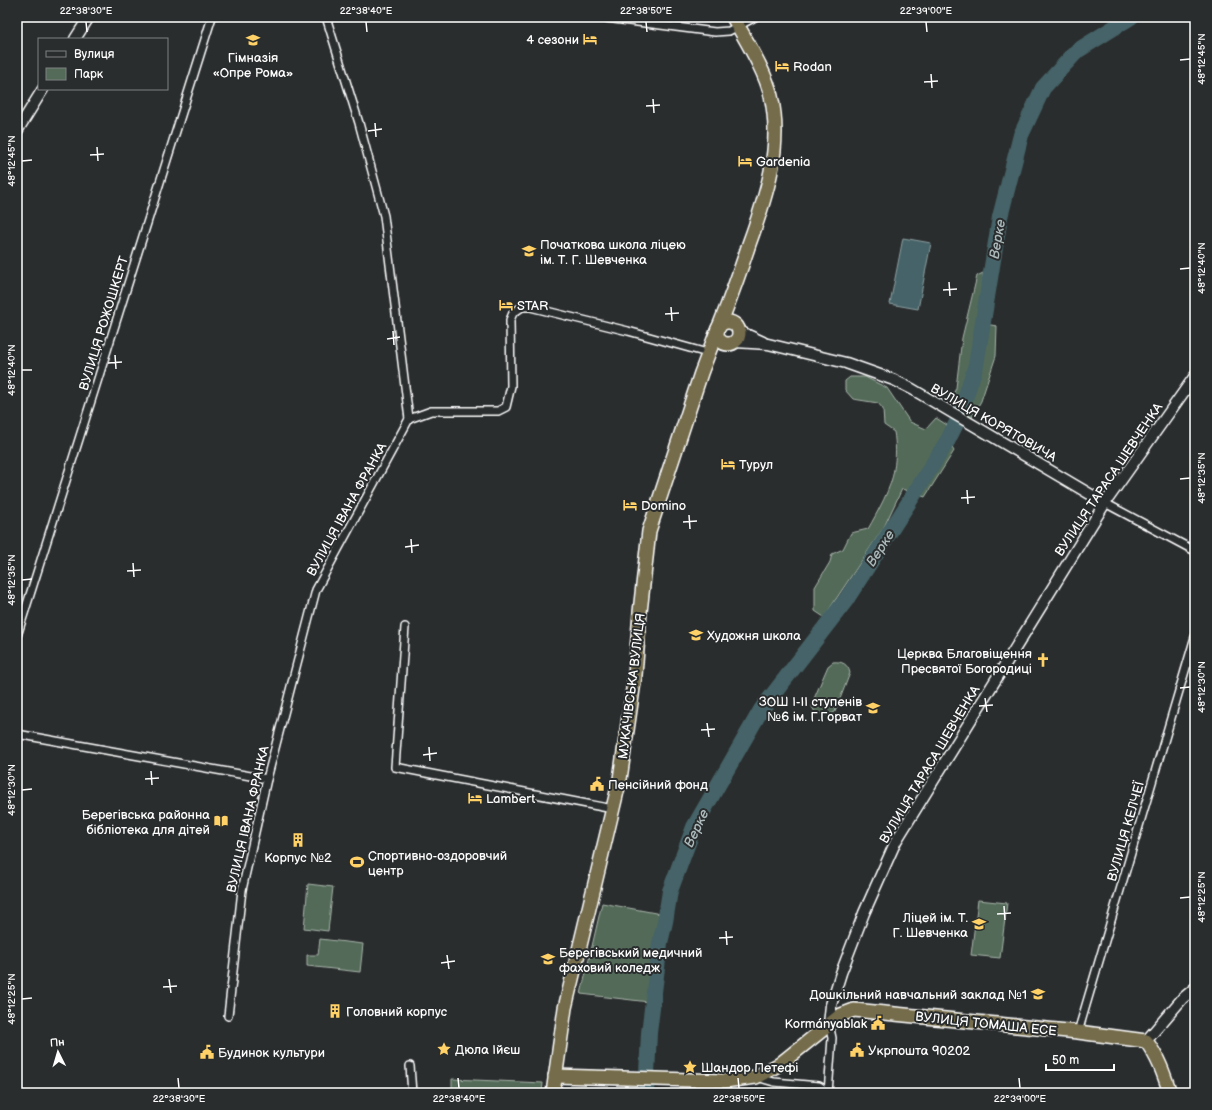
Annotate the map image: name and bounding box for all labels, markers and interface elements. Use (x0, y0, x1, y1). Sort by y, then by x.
text: 22°38'30"E (60, 5, 113, 17)
text: 22°38'40"E (340, 5, 393, 17)
text: 22°38'50"E (620, 5, 673, 17)
text: 22°39'00"E (900, 5, 953, 17)
hotel icon: 4 сезони (582, 31, 598, 47)
school or university icon: Гімназія «Опре Рома» (245, 32, 261, 48)
place label: 4 сезони (526, 32, 579, 48)
text: 48°12'45"N (1196, 33, 1208, 85)
legend (38, 38, 168, 90)
text: Вулиця (74, 47, 115, 62)
place label: Гімназія «Опре Рома» (213, 50, 293, 81)
hotel icon: Rodan (774, 58, 790, 74)
place label: Rodan (793, 59, 832, 75)
text: Парк (74, 67, 104, 82)
text: 48°12'45"N (6, 135, 18, 187)
hotel icon: Gardenia (737, 153, 753, 169)
place label: Gardenia (756, 154, 810, 170)
water label: Верке (986, 218, 1009, 260)
place label: Початкова школа ліцею ім. Т. Г. Шевченка (540, 237, 686, 268)
text: 48°12'40"N (1196, 242, 1208, 294)
school or university icon: Початкова школа ліцею ім. Т. Г. Шевченка (521, 243, 537, 259)
street label: ВУЛИЦЯ РОЖОШКЕРТ (76, 254, 132, 392)
hotel icon: STAR (498, 297, 514, 313)
place label: STAR (517, 298, 548, 314)
text: 48°12'40"N (6, 344, 18, 396)
street label: ВУЛИЦЯ КОРЯТОВИЧА (928, 380, 1059, 466)
street label: ВУЛИЦЯ ТАРАСА ШЕВЧЕНКА (1052, 400, 1166, 559)
street label: ВУЛИЦЯ ІВАНА ФРАНКА (303, 440, 390, 579)
text: 48°12'35"N (1196, 452, 1208, 504)
hotel icon: Турул (720, 456, 736, 472)
place label: Турул (739, 457, 773, 473)
hotel icon: Domino (622, 497, 638, 513)
place label: Domino (641, 498, 686, 514)
water label: Верке (862, 527, 899, 570)
text: 48°12'35"N (6, 554, 18, 606)
street label: МУКАЧІВСЬКА ВУЛИЦЯ (615, 612, 649, 760)
school or university icon: Художня школа (688, 627, 704, 643)
place label: Художня школа (707, 628, 801, 644)
place label: Церква Благовіщення Пресвятої Богородиці (897, 646, 1032, 677)
church icon: Церква Благовіщення Пресвятої Богородиці (1035, 652, 1051, 668)
text: 48°12'30"N (1196, 661, 1208, 713)
street label: ВУЛИЦЯ ТАРАСА ШЕВЧЕНКА (876, 683, 983, 846)
place label: ЗОШ І-ІІ ступенів №6 ім. Г.Горват (759, 694, 862, 725)
school or university icon: ЗОШ І-ІІ ступенів №6 ім. Г.Горват (865, 700, 881, 716)
street label: ВУЛИЦЯ ІВАНА ФРАНКА (223, 744, 273, 894)
text: 48°12'30"N (6, 764, 18, 816)
public building icon: Пенсійний фонд (589, 776, 605, 792)
place label: Пенсійний фонд (608, 777, 708, 793)
street label: ВУЛИЦЯ КЕЛЧЕЇ (1104, 779, 1148, 883)
hotel icon: Lambert (467, 790, 483, 806)
place label: Lambert (486, 791, 535, 807)
water label: Верке (680, 806, 713, 850)
place label: Берегівська районна бібліотека для дітей (82, 807, 210, 838)
library icon: Берегівська районна бібліотека для дітей (213, 813, 229, 829)
building icon: Корпус №2 (290, 832, 306, 848)
place label: Спортивно-оздоровчий центр (368, 848, 507, 879)
place label: Корпус №2 (264, 850, 332, 866)
sports icon: Спортивно-оздоровчий центр (349, 854, 365, 870)
text: 48°12'25"N (1196, 871, 1208, 923)
place label: Ліцей ім. Т. Г. Шевченка (892, 910, 968, 941)
school or university icon: Ліцей ім. Т. Г. Шевченка (971, 916, 987, 932)
place label: Берегівський медичний фаховий коледж (559, 945, 703, 976)
school or university icon: Берегівський медичний фаховий коледж (540, 951, 556, 967)
text: 48°12'25"N (6, 973, 18, 1025)
school or university icon: Дошкільний навчальний заклад №1 (1030, 986, 1046, 1002)
place label: Дошкільний навчальний заклад №1 (810, 987, 1027, 1003)
building icon: Головний корпус (327, 1003, 343, 1019)
place label: Головний корпус (346, 1004, 448, 1020)
street label: ВУЛИЦЯ ТОМАША ЕСЕ (914, 1009, 1057, 1039)
public building icon: Kormányablak (870, 1015, 886, 1031)
place label: Kormányablak (785, 1016, 868, 1032)
north arrow (38, 1032, 78, 1072)
text: Пн (49, 1035, 65, 1050)
place icon: Дюла Ійєш (436, 1041, 452, 1057)
place label: Дюла Ійєш (455, 1042, 520, 1058)
public building icon: Укрпошта 90202 (849, 1042, 865, 1058)
place label: Укрпошта 90202 (868, 1043, 971, 1059)
public building icon: Будинок культури (199, 1044, 215, 1060)
place label: Будинок культури (218, 1045, 325, 1061)
scale bar (1046, 1046, 1114, 1072)
text: 50 m (1052, 1053, 1079, 1068)
place icon: Шандор Петефі (682, 1059, 698, 1075)
place label: Шандор Петефі (701, 1060, 799, 1076)
text: 22°38'30"E (153, 1093, 206, 1105)
text: 22°38'40"E (433, 1093, 486, 1105)
text: 22°38'50"E (713, 1093, 766, 1105)
text: 22°39'00"E (994, 1093, 1047, 1105)

